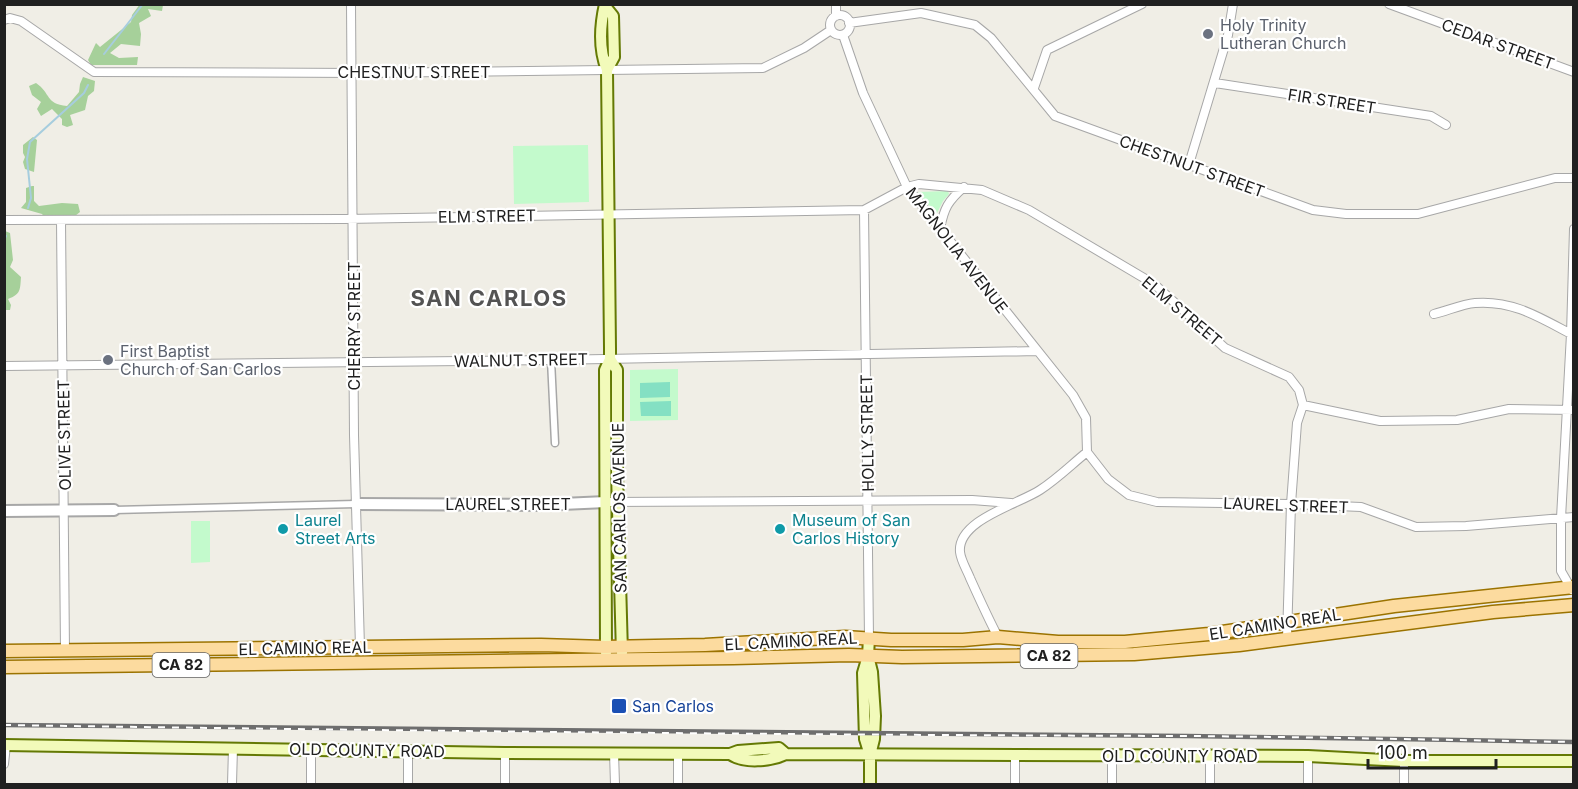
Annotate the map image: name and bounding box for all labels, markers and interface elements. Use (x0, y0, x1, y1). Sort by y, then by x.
street label: CEDAR STREET (1439, 14, 1557, 74)
place label: Holy Trinity Lutheran Church (1220, 15, 1346, 53)
marker: Holy Trinity Lutheran Church (1201, 27, 1215, 41)
street label: CHESTNUT STREET (337, 62, 491, 82)
street label: FIR STREET (1286, 84, 1378, 118)
street label: CHESTNUT STREET (1117, 130, 1267, 202)
street label: MAGNOLIA AVENUE (902, 183, 1012, 317)
street label: ELM STREET (438, 205, 536, 227)
street label: CHERRY STREET (344, 261, 364, 391)
street label: ELM STREET (1138, 272, 1226, 350)
district label: SAN CARLOS (410, 285, 568, 311)
place label: First Baptist Church of San Carlos (120, 341, 282, 379)
street label: WALNUT STREET (454, 349, 588, 371)
marker: First Baptist Church of San Carlos (101, 353, 115, 367)
street label: HOLLY STREET (856, 374, 878, 492)
street label: OLIVE STREET (53, 379, 75, 491)
street label: SAN CARLOS AVENUE (608, 423, 630, 593)
street label: LAUREL STREET (1223, 493, 1349, 517)
street label: LAUREL STREET (445, 494, 571, 514)
place label: Laurel Street Arts (295, 510, 375, 548)
place label: Museum of San Carlos History (792, 510, 910, 548)
marker: Laurel Street Arts (276, 522, 290, 536)
marker: Museum of San Carlos History (773, 522, 787, 536)
street label: EL CAMINO REAL (1208, 604, 1342, 644)
street label: EL CAMINO REAL (724, 628, 858, 654)
street label: EL CAMINO REAL (238, 637, 372, 659)
road number: CA 82 (1020, 644, 1078, 668)
road number: CA 82 (152, 653, 210, 677)
place label: San Carlos (632, 696, 714, 716)
marker: San Carlos (610, 697, 628, 715)
scale bar (1368, 732, 1496, 770)
street label: OLD COUNTY ROAD (289, 739, 445, 761)
text: 100 m (1377, 742, 1428, 763)
street label: OLD COUNTY ROAD (1102, 746, 1258, 766)

